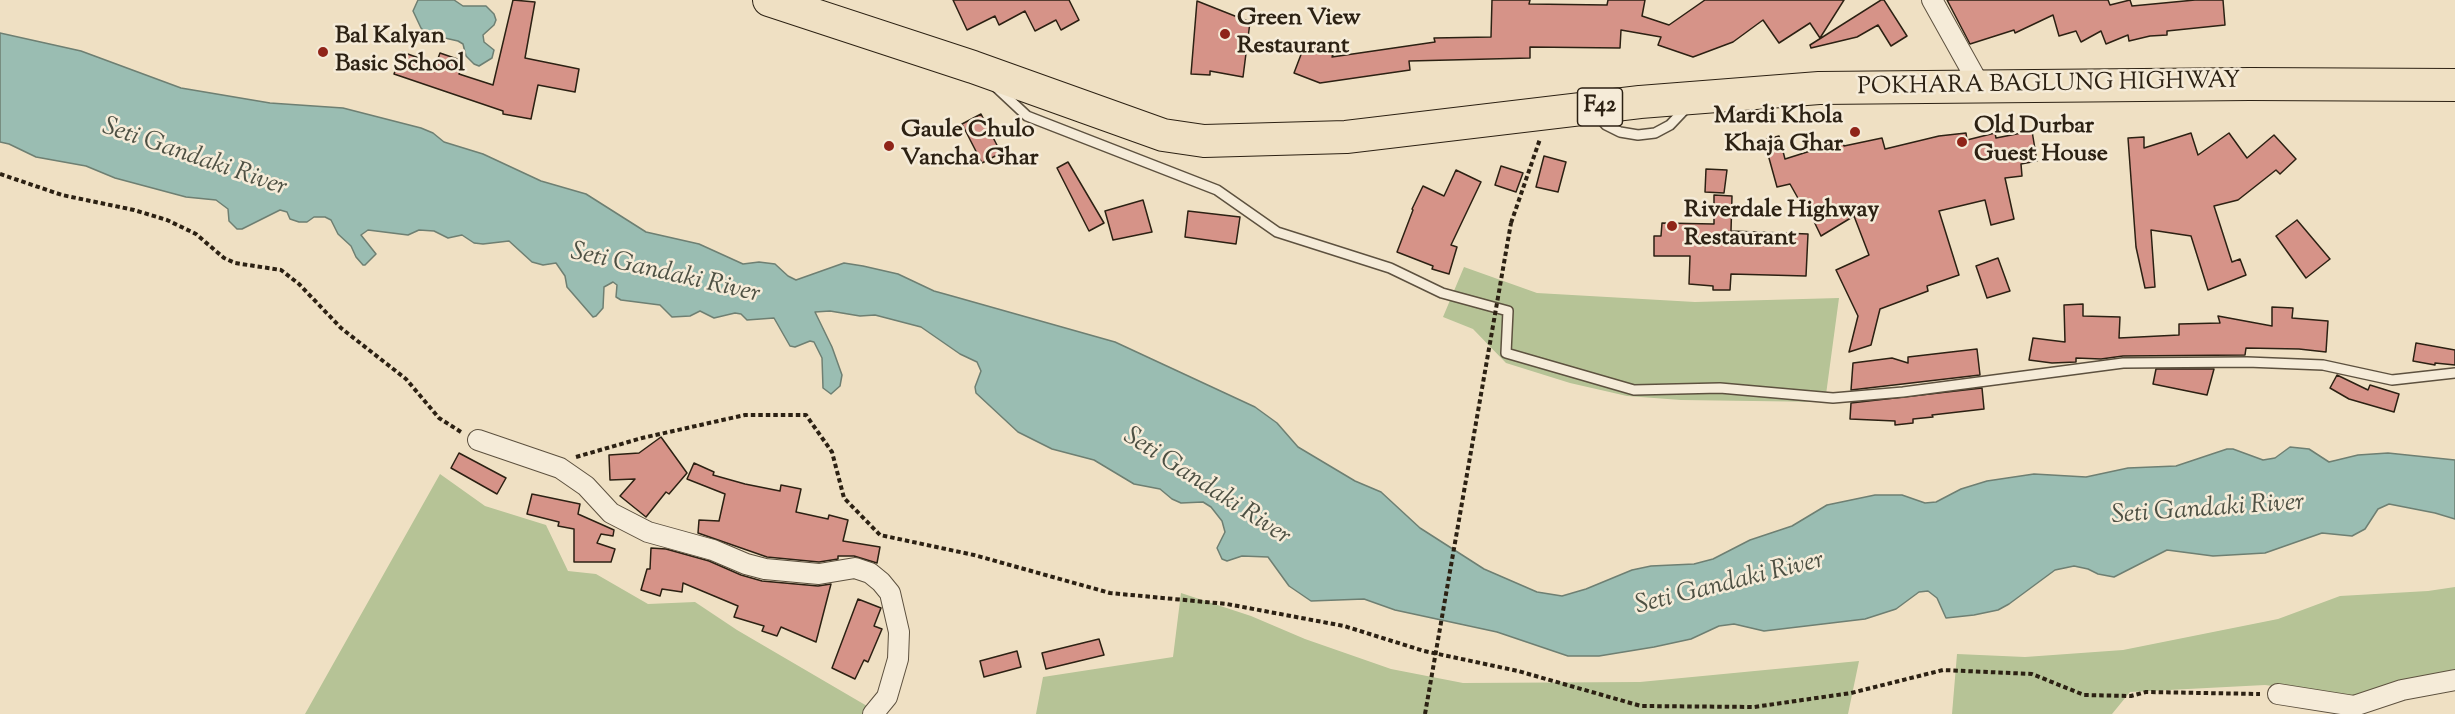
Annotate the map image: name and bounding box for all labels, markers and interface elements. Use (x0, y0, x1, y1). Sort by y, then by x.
place label: Green View Restaurant (1237, 6, 1361, 62)
place label: Bal Kalyan Basic School (335, 24, 465, 80)
marker: Green View Restaurant (1218, 27, 1232, 41)
marker: Bal Kalyan Basic School (316, 45, 330, 59)
street label: POKHARA BAGLUNG HIGHWAY (1857, 68, 2241, 104)
road number: F42 (1578, 88, 1622, 126)
place label: Mardi Khola Khaja Ghar (1714, 104, 1843, 160)
water label: Seti Gandaki River (98, 113, 290, 205)
place label: Old Durbar Guest House (1974, 114, 2108, 170)
place label: Gaule Chulo Vancha Ghar (901, 118, 1038, 174)
marker: Mardi Khola Khaja Ghar (1848, 125, 1862, 139)
marker: Old Durbar Guest House (1955, 135, 1969, 149)
marker: Gaule Chulo Vancha Ghar (882, 139, 896, 153)
place label: Riverdale Highway Restaurant (1684, 198, 1879, 254)
marker: Riverdale Highway Restaurant (1665, 219, 1679, 233)
water label: Seti Gandaki River (567, 238, 763, 312)
water label: Seti Gandaki River (1116, 422, 1296, 554)
water label: Seti Gandaki River (2111, 489, 2305, 533)
water label: Seti Gandaki River (1632, 546, 1828, 624)

